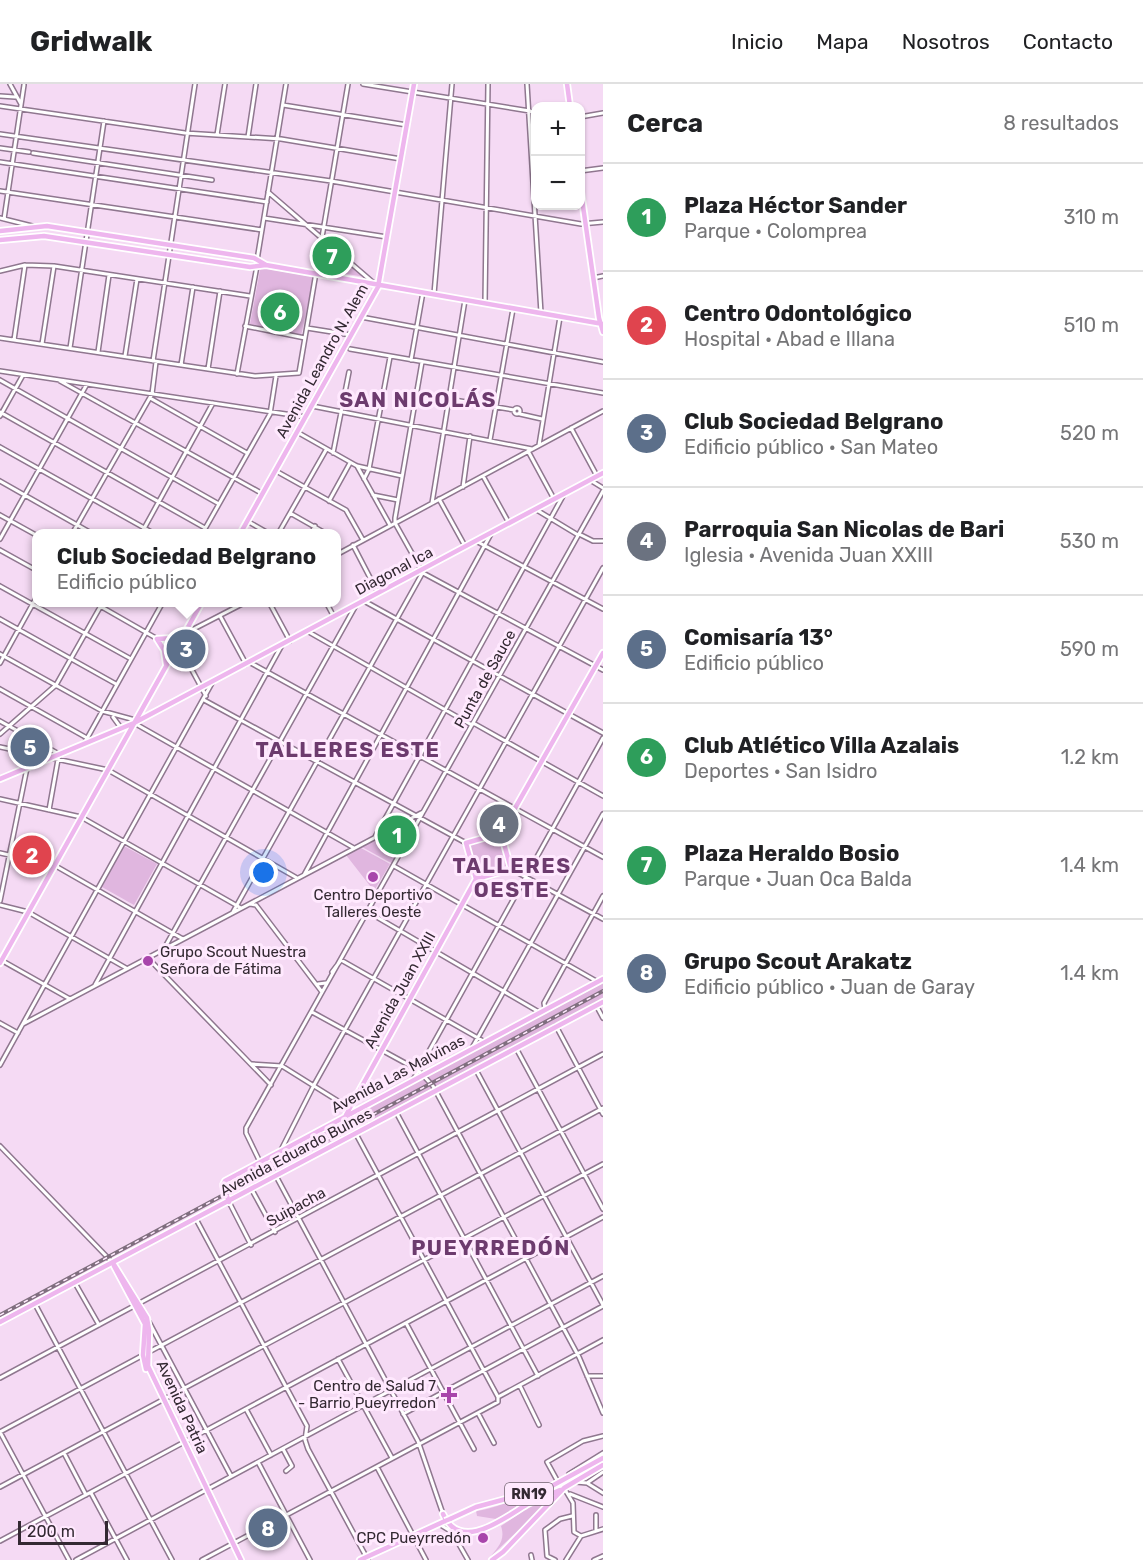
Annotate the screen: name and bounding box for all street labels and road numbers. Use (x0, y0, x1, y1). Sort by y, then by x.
street label: Avenida Leandro N. Alem (272, 281, 372, 441)
street label: Diagonal Ica (352, 543, 436, 599)
street label: Punta de Sauce (451, 627, 519, 731)
street label: Avenida Juan XXIII (361, 929, 439, 1051)
street label: Avenida Las Malvinas (328, 1031, 468, 1117)
street label: Avenida Eduardo Bulnes (217, 1104, 375, 1200)
street label: Suipacha (263, 1183, 329, 1231)
street label: Avenida Patria (153, 1358, 211, 1456)
road number: RN19 (505, 1483, 553, 1505)

